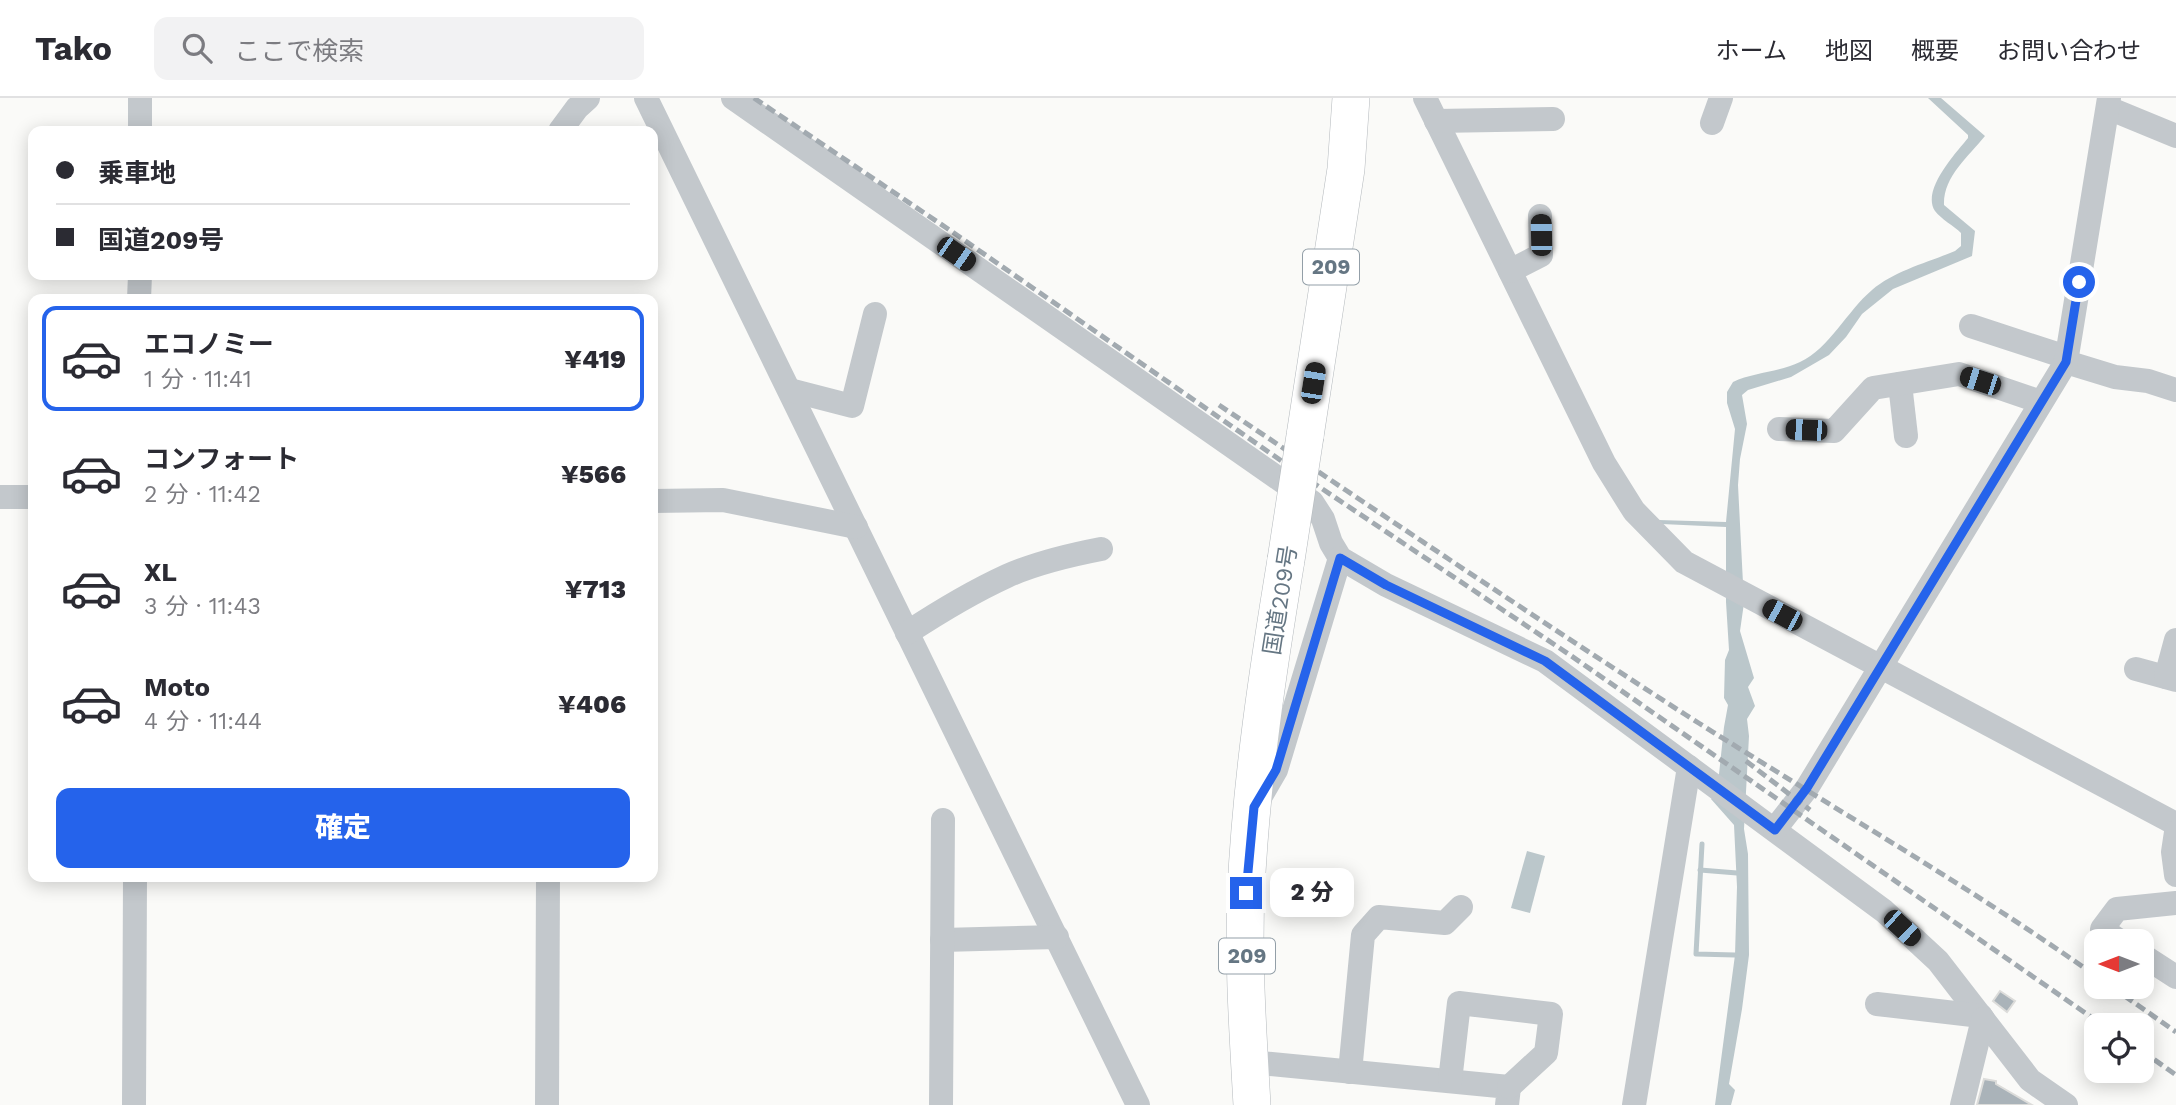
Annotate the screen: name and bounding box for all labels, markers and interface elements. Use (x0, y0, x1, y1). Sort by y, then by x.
search box (154, 17, 644, 80)
text: Tako (35, 29, 112, 68)
icon: search (178, 29, 216, 67)
text: ここで検索 (234, 36, 364, 66)
text: ホーム (1716, 37, 1787, 65)
text: 地図 (1825, 37, 1873, 65)
text: 概要 (1911, 37, 1959, 65)
text: お問い合わせ (1997, 37, 2141, 65)
text: 乗車地 (98, 158, 176, 188)
car (1531, 214, 1552, 256)
text: 国道209号 (98, 225, 224, 255)
car (933, 233, 980, 275)
road number: 209 (1303, 250, 1359, 284)
route start (2063, 266, 2095, 298)
icon: car (60, 327, 123, 390)
text: エコノミー (144, 329, 274, 359)
text: ¥419 (564, 344, 626, 374)
car (1300, 361, 1327, 405)
car (1957, 365, 2004, 397)
text: 1 分 · 11:41 (144, 366, 252, 393)
car (1785, 419, 1828, 441)
icon: car (60, 442, 123, 505)
text: コンフォート (144, 444, 299, 474)
text: ¥566 (561, 459, 626, 489)
text: 2 分 · 11:42 (144, 481, 261, 508)
street label: 国道209号 (1258, 543, 1303, 657)
icon: car (60, 557, 123, 620)
text: XL (144, 557, 177, 587)
text: ¥713 (565, 574, 626, 604)
text: 3 分 · 11:43 (144, 593, 261, 620)
car (1759, 596, 1806, 634)
icon: car (60, 672, 123, 735)
text: Moto (144, 672, 210, 702)
text: ¥406 (558, 689, 626, 719)
text: 4 分 · 11:44 (144, 708, 262, 735)
button: 確定 (56, 788, 630, 868)
callout: 2 分 (1270, 868, 1354, 918)
route end (1230, 877, 1262, 909)
text: 2 分 (1291, 879, 1333, 906)
car (1880, 906, 1925, 950)
north arrow (2084, 929, 2154, 999)
map controls (2084, 929, 2154, 1083)
road number: 209 (1219, 938, 1275, 974)
button: locate (2084, 1013, 2154, 1083)

